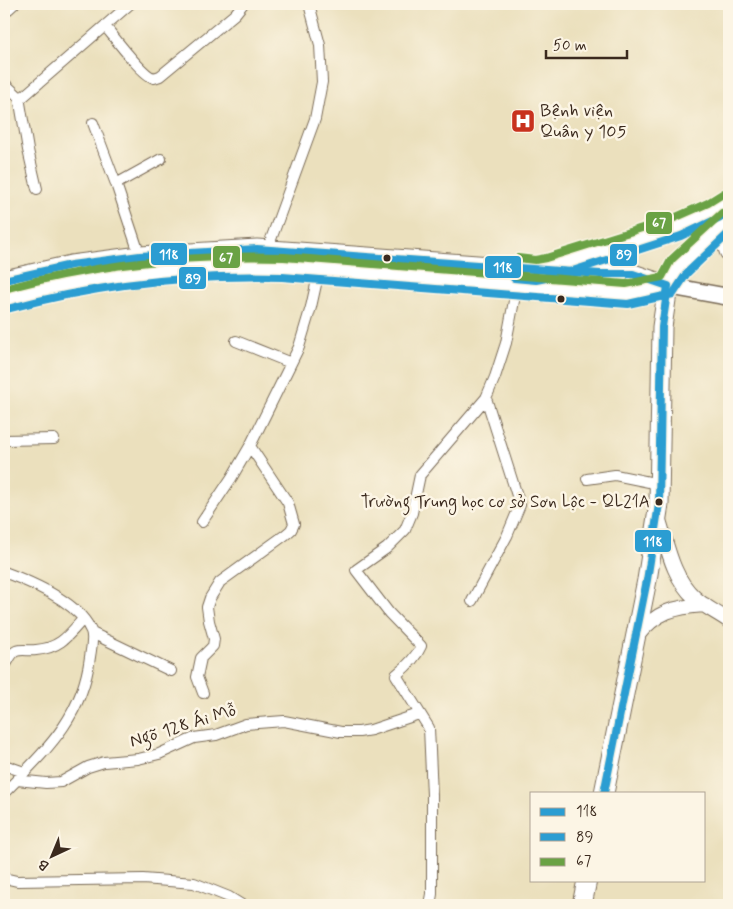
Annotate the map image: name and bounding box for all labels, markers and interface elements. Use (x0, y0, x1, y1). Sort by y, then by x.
scale bar (546, 28, 627, 60)
text: 50 m (553, 36, 587, 56)
place label: Bệnh viện Quân y 105 (540, 99, 627, 144)
hospital icon: Bệnh viện Quân y 105 (510, 108, 536, 134)
line badge: 67 (645, 211, 673, 235)
text: 67 (652, 214, 666, 232)
line badge: 118 (150, 242, 188, 266)
line badge: 89 (609, 243, 638, 267)
line badge: 67 (212, 245, 241, 269)
text: 118 (159, 246, 179, 264)
text: 89 (616, 246, 632, 264)
text: 67 (219, 249, 233, 267)
unlabelled marker (382, 253, 392, 263)
line badge: 118 (484, 255, 522, 279)
text: 118 (493, 259, 513, 277)
line badge: 89 (178, 266, 207, 290)
text: 89 (185, 270, 201, 288)
unlabelled marker (556, 294, 566, 304)
place label: Trường Trung học cơ sở Sơn Lộc - QL21A (361, 491, 650, 516)
marker: Trường Trung học cơ sở Sơn Lộc - QL21A (654, 497, 664, 507)
line badge: 118 (634, 529, 672, 553)
text: 118 (643, 533, 663, 551)
street label: Ngõ 128 Ái Mỗ (127, 698, 240, 755)
legend (530, 792, 706, 882)
text: 118 (576, 802, 597, 822)
text: 89 (576, 828, 593, 848)
north arrow (28, 832, 78, 882)
text: 67 (576, 852, 592, 872)
text: B (34, 855, 53, 874)

